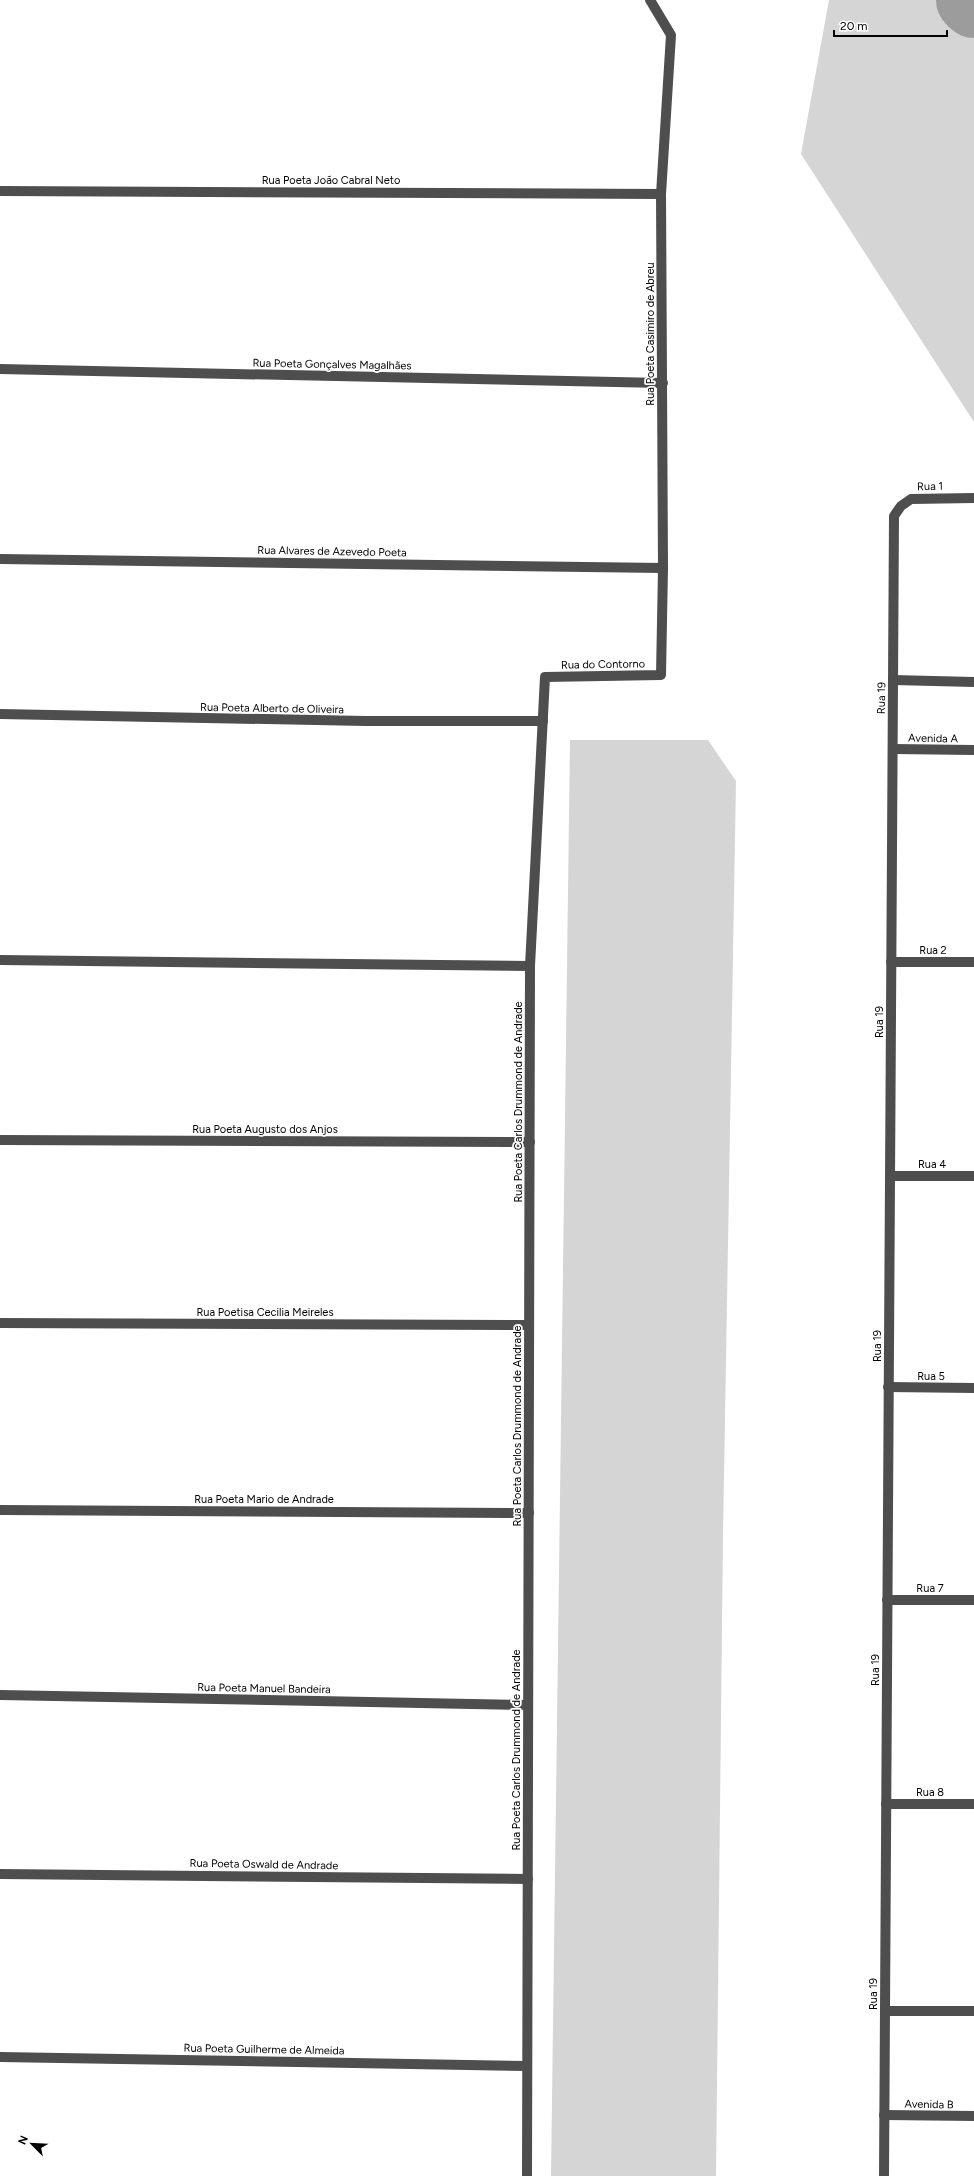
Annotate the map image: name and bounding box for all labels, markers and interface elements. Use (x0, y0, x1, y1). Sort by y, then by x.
scale bar (834, 12, 947, 38)
text: 20 m (840, 19, 868, 33)
street label: Rua Poeta João Cabral Neto (262, 174, 400, 187)
street label: Rua Poeta Casimiro de Abreu (644, 262, 657, 406)
street label: Rua Poeta Gonçalves Magalhães (252, 357, 412, 372)
street label: Rua 1 (917, 480, 943, 493)
street label: Rua Alvares de Azevedo Poeta (257, 544, 407, 559)
street label: Rua do Contorno (561, 657, 645, 672)
street label: Rua 19 (875, 682, 888, 714)
street label: Rua Poeta Alberto de Oliveira (200, 701, 344, 716)
street label: Avenida A (908, 732, 959, 745)
street label: Rua 2 (919, 944, 947, 957)
street label: Rua Poeta Carlos Drummond de Andrade (512, 1001, 525, 1203)
street label: Rua 19 (873, 1006, 886, 1038)
street label: Rua Poeta Augusto dos Anjos (192, 1123, 338, 1136)
street label: Rua 4 (918, 1158, 946, 1171)
street label: Rua Poetisa Cecilia Meireles (196, 1306, 334, 1319)
street label: Rua Poeta Carlos Drummond de Andrade (511, 1325, 524, 1527)
street label: Rua 19 (871, 1330, 884, 1362)
street label: Rua 5 (917, 1370, 945, 1383)
street label: Rua Poeta Mario de Andrade (194, 1493, 334, 1506)
street label: Rua 7 (916, 1582, 944, 1595)
street label: Rua Poeta Carlos Drummond de Andrade (510, 1649, 523, 1851)
street label: Rua 19 (869, 1654, 882, 1686)
street label: Rua Poeta Manuel Bandeira (197, 1681, 331, 1696)
street label: Rua 8 (916, 1786, 944, 1799)
street label: Rua Poeta Oswald de Andrade (189, 1857, 338, 1872)
street label: Rua 19 (867, 1978, 880, 2010)
street label: Rua Poeta Guilherme de Almeida (183, 2042, 345, 2057)
street label: Avenida B (904, 2098, 954, 2111)
north arrow (12, 2124, 52, 2164)
text: N (16, 2134, 31, 2147)

